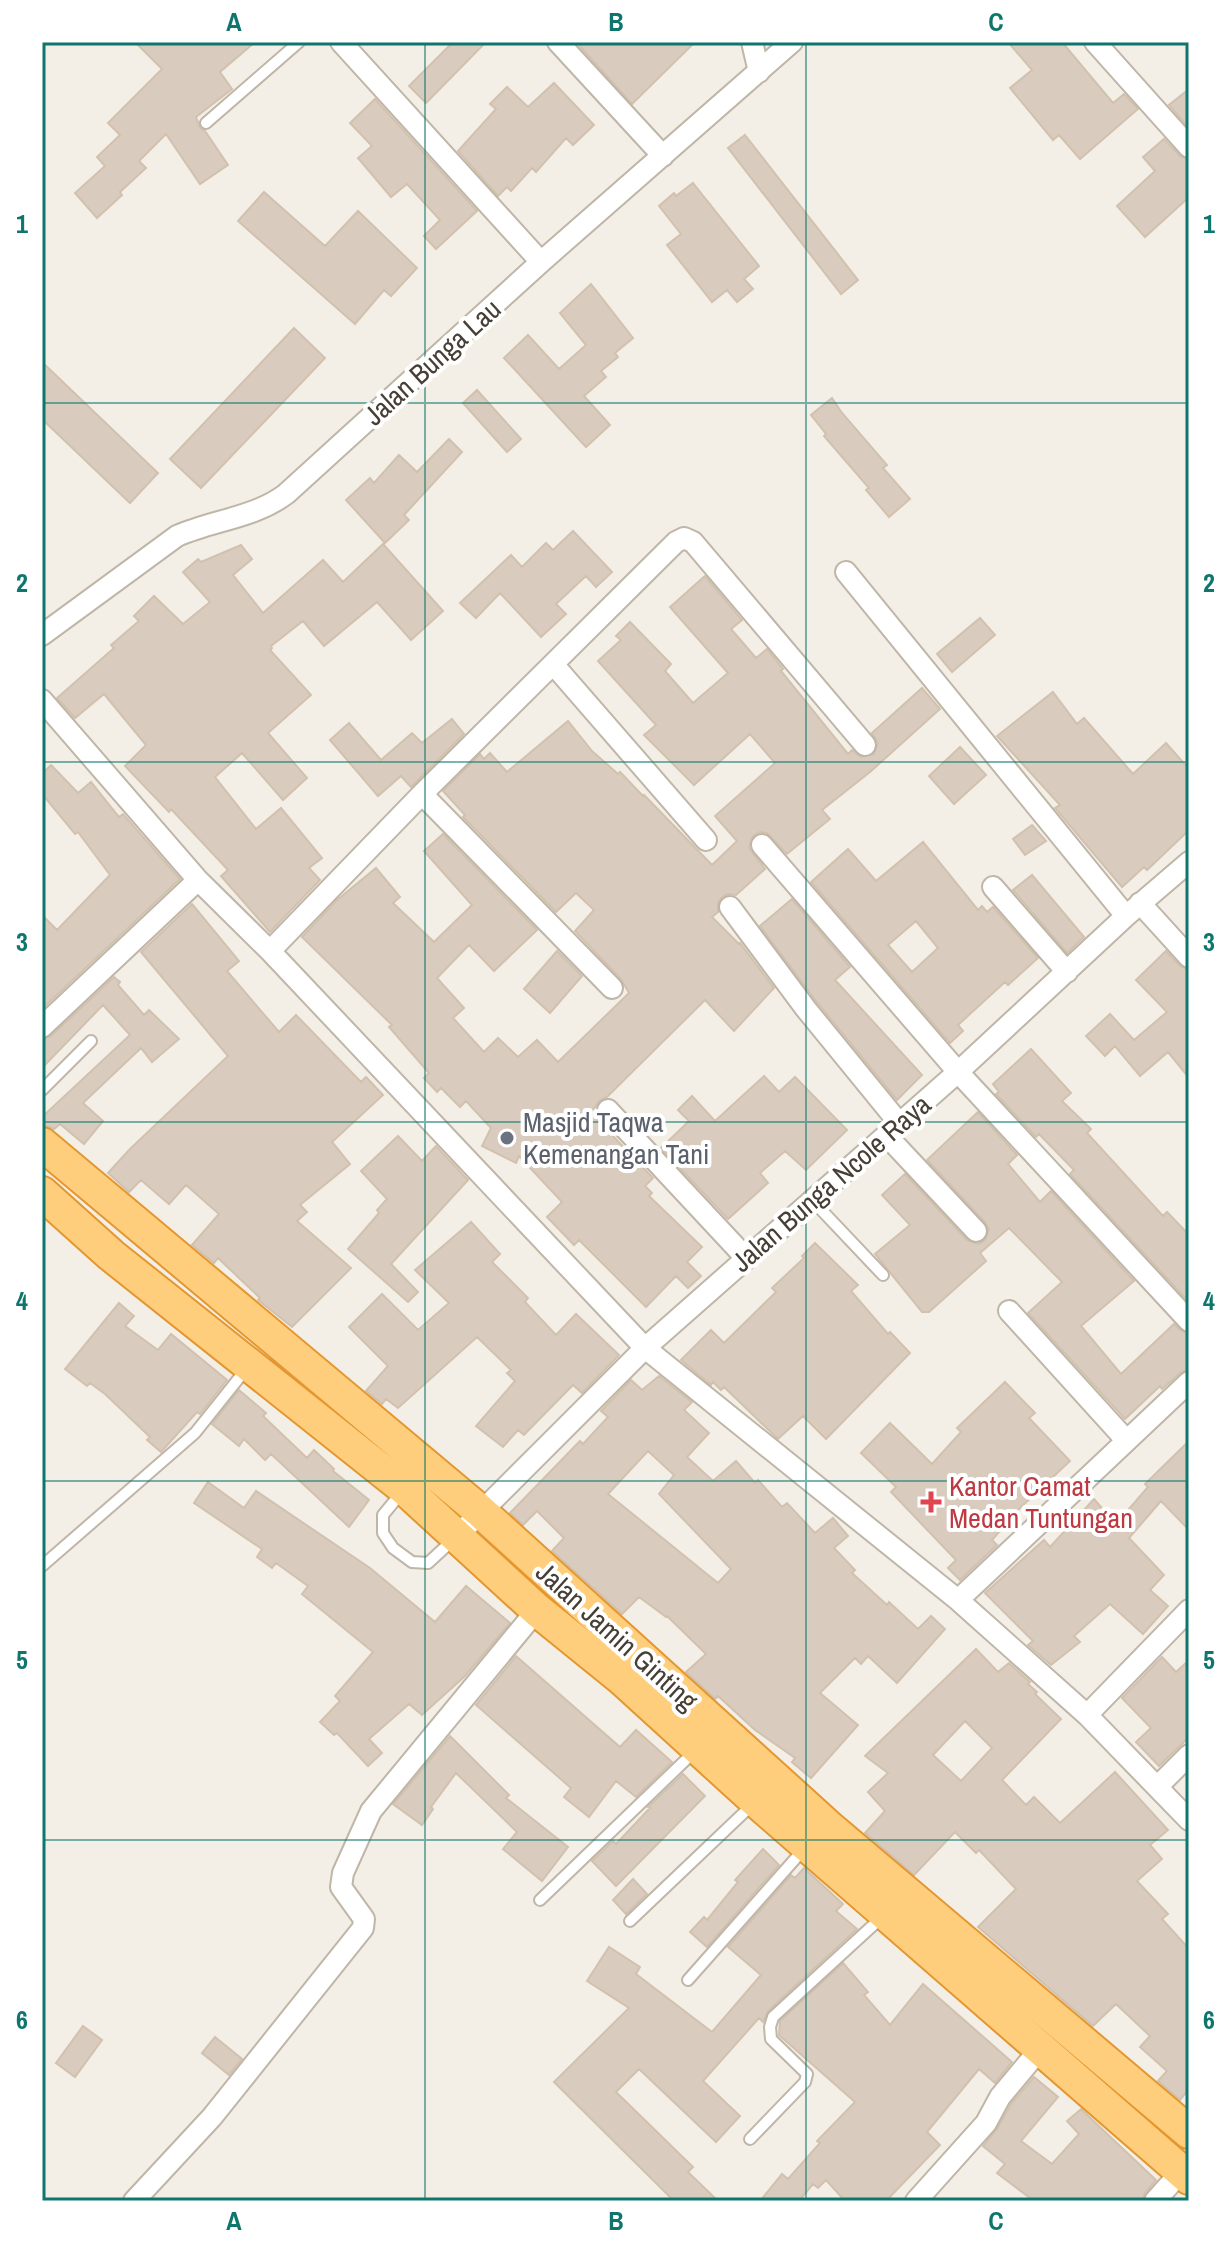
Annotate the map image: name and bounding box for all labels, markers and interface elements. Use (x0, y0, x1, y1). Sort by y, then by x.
text: A (226, 4, 242, 39)
text: B (608, 4, 624, 39)
text: C (988, 4, 1004, 39)
text: 1 (16, 206, 28, 241)
text: 1 (1203, 206, 1215, 241)
street label: Jalan Bunga Lau (355, 290, 509, 434)
text: 2 (16, 565, 28, 600)
text: 2 (1203, 565, 1215, 600)
text: 3 (16, 924, 28, 959)
text: 3 (1203, 924, 1215, 959)
street label: Jalan Bunga Ncole Raya (723, 1086, 939, 1280)
place label: Masjid Taqwa Kemenangan Tani (523, 1103, 709, 1173)
marker: Masjid Taqwa Kemenangan Tani (498, 1129, 516, 1147)
text: 4 (16, 1283, 28, 1318)
text: 4 (1203, 1283, 1215, 1318)
place label: Kantor Camat Medan Tuntungan (949, 1467, 1133, 1537)
marker: Kantor Camat Medan Tuntungan (920, 1491, 942, 1513)
street label: Jalan Jamin Ginting (528, 1553, 706, 1719)
text: 5 (16, 1642, 28, 1677)
text: 5 (1203, 1642, 1215, 1677)
text: 6 (16, 2002, 28, 2037)
text: 6 (1203, 2002, 1215, 2037)
text: A (226, 2203, 242, 2238)
text: B (608, 2203, 624, 2238)
text: C (988, 2203, 1004, 2238)

